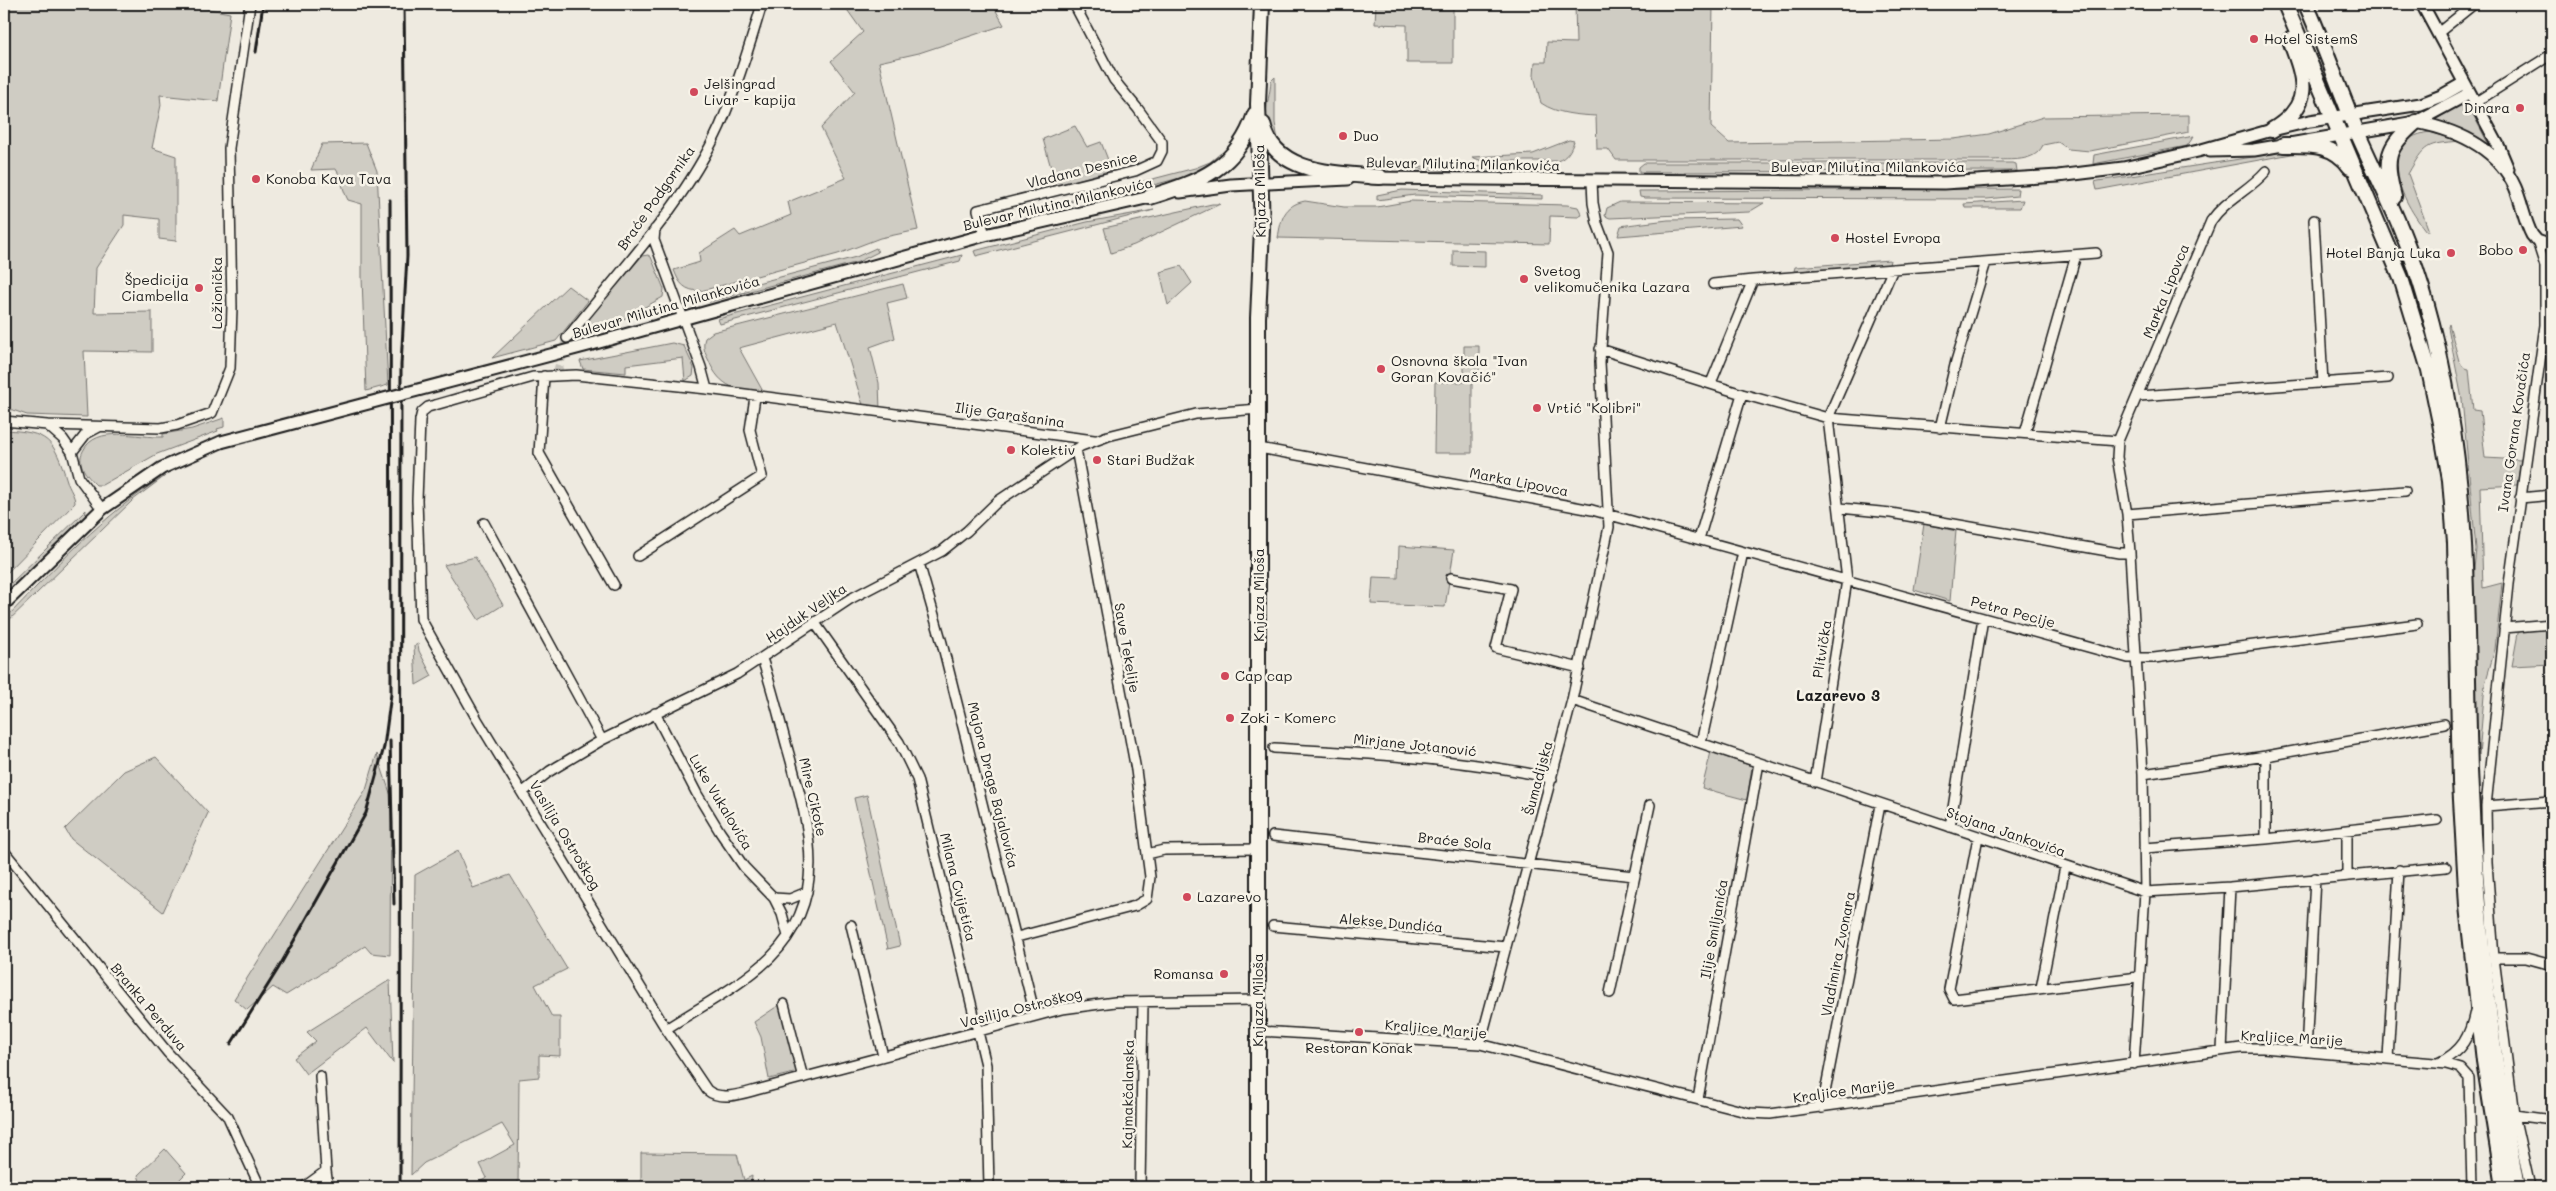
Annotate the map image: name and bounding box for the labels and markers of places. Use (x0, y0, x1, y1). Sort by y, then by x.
place label: Hotel SistemS (2264, 29, 2358, 48)
marker: Hotel SistemS (2248, 33, 2260, 45)
place label: Jelšingrad Livar - kapija (704, 74, 796, 109)
marker: Jelšingrad Livar - kapija (688, 86, 700, 98)
place label: Dinara (2464, 98, 2510, 117)
marker: Dinara (2514, 102, 2526, 114)
place label: Duo (1353, 126, 1379, 145)
marker: Duo (1337, 130, 1349, 142)
place label: Konoba Kava Tava (266, 169, 391, 188)
marker: Konoba Kava Tava (250, 173, 262, 185)
place label: Hostel Evropa (1845, 228, 1941, 247)
marker: Hostel Evropa (1829, 232, 1841, 244)
place label: Bobo (2479, 240, 2513, 259)
place label: Hotel Banja Luka (2326, 243, 2441, 262)
marker: Bobo (2517, 244, 2529, 256)
marker: Hotel Banja Luka (2445, 247, 2457, 259)
place label: Svetog velikomučenika Lazara (1534, 261, 1690, 296)
place label: Špedicija Ciambella (122, 270, 189, 305)
marker: Svetog velikomučenika Lazara (1518, 273, 1530, 285)
marker: Špedicija Ciambella (193, 282, 205, 294)
place label: Osnovna škola "Ivan Goran Kovačić" (1391, 351, 1528, 386)
marker: Osnovna škola "Ivan Goran Kovačić" (1375, 363, 1387, 375)
place label: Vrtić "Kolibri" (1547, 398, 1641, 417)
marker: Vrtić "Kolibri" (1531, 402, 1543, 414)
place label: Kolektiv (1021, 440, 1075, 459)
marker: Kolektiv (1005, 444, 1017, 456)
place label: Stari Budžak (1107, 450, 1195, 469)
marker: Stari Budžak (1091, 454, 1103, 466)
place label: Cap cap (1235, 666, 1292, 685)
marker: Cap cap (1219, 670, 1231, 682)
place label: Zoki - Komerc (1240, 708, 1336, 727)
marker: Zoki - Komerc (1224, 712, 1236, 724)
place label: Lazarevo (1197, 887, 1261, 906)
marker: Lazarevo (1181, 891, 1193, 903)
place label: Romansa (1154, 964, 1214, 983)
marker: Romansa (1218, 968, 1230, 980)
marker: Restoran Konak (1353, 1026, 1365, 1038)
place label: Restoran Konak (1305, 1038, 1413, 1057)

